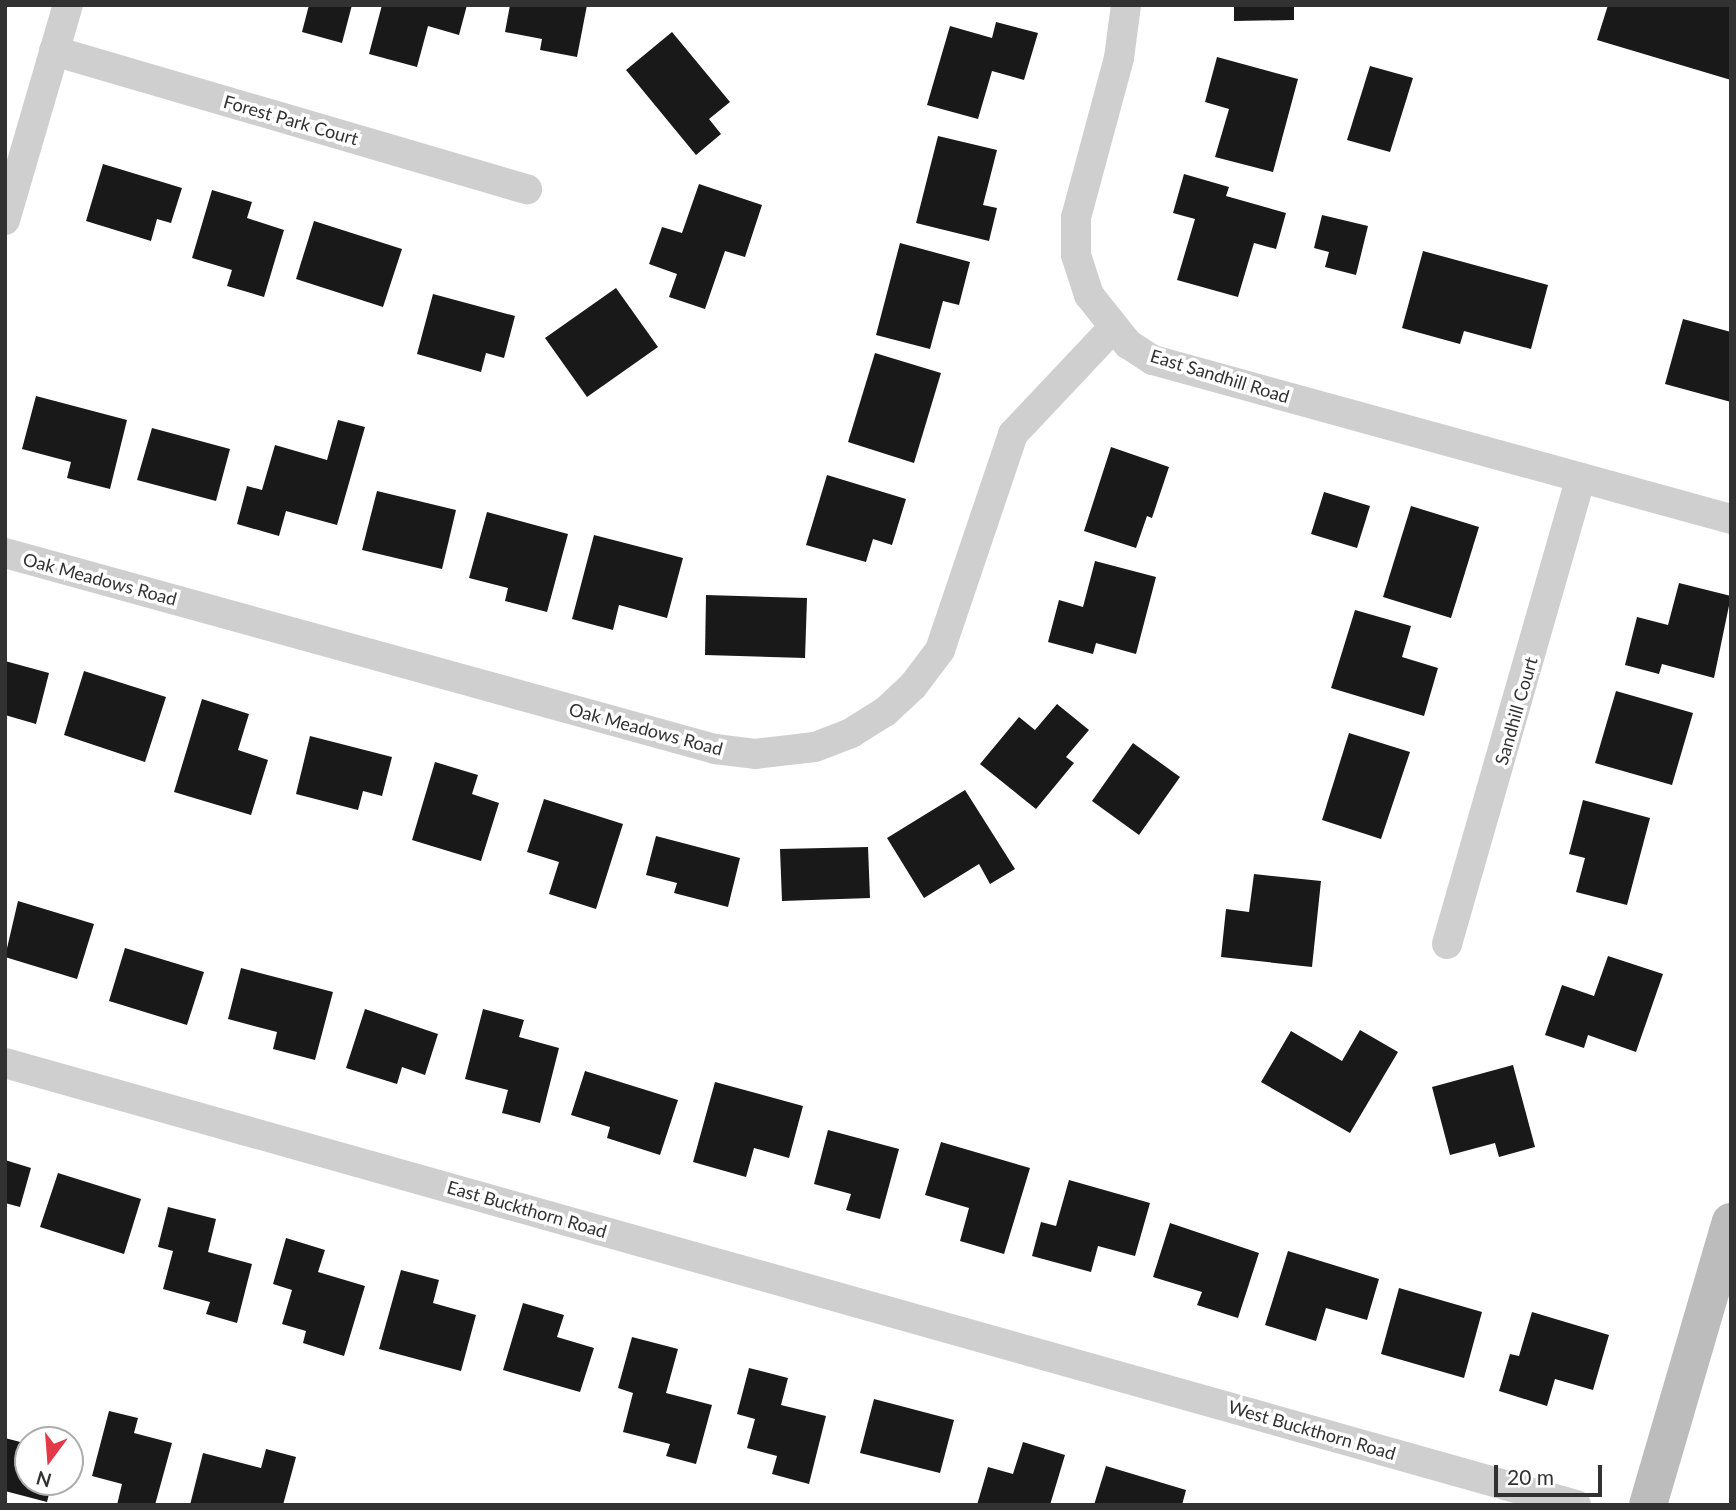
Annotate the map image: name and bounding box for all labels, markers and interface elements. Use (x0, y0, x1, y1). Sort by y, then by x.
street label: Forest Park Court (221, 90, 361, 150)
street label: East Sandhill Road (1148, 345, 1292, 407)
street label: Oak Meadows Road (21, 548, 179, 610)
street label: Sandhill Court (1490, 655, 1542, 767)
street label: Oak Meadows Road (567, 698, 725, 760)
street label: East Buckthorn Road (445, 1176, 609, 1242)
street label: West Buckthorn Road (1226, 1396, 1398, 1464)
north arrow (14, 1426, 84, 1496)
scale bar (1498, 1450, 1606, 1494)
text: 20 m (1507, 1464, 1554, 1489)
text: N (33, 1467, 54, 1493)

